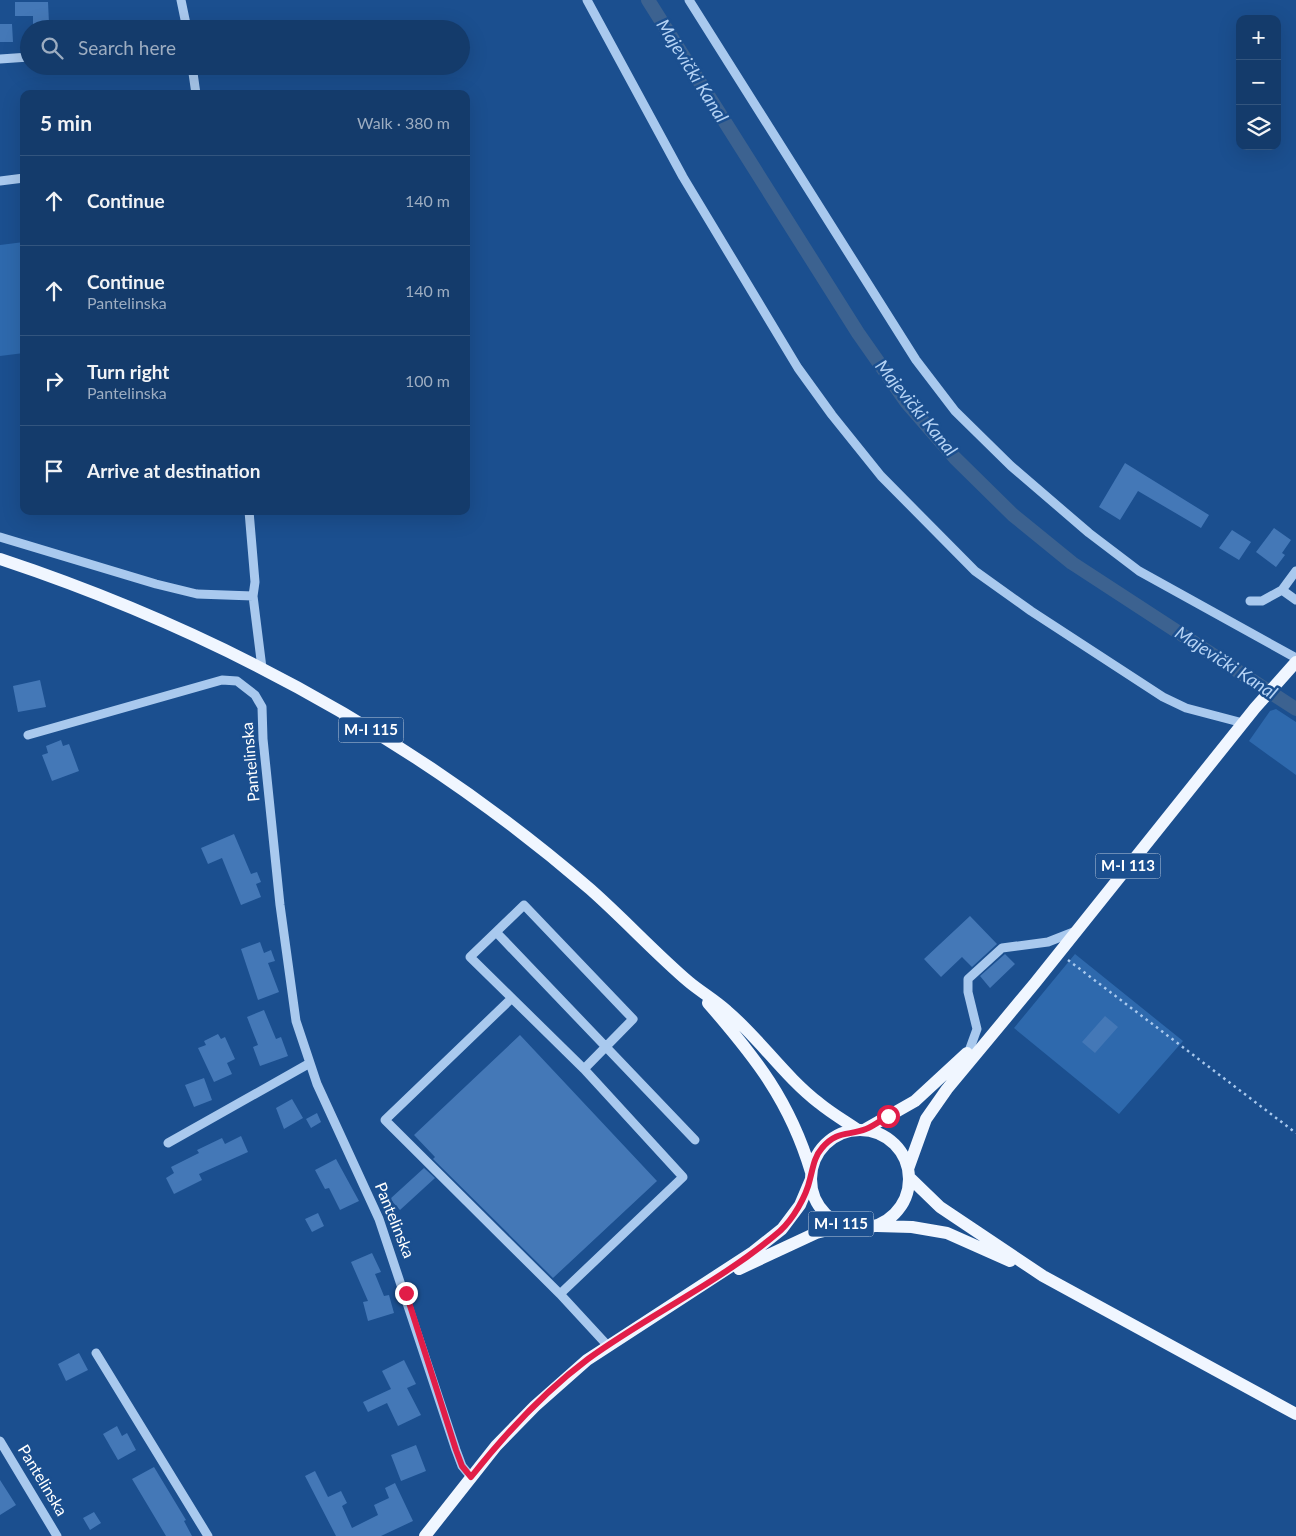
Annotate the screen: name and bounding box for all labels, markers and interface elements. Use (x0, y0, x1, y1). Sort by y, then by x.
water label: Majevički Kanal (652, 15, 733, 126)
map controls (1236, 15, 1281, 150)
button: + (1236, 15, 1281, 60)
search box (20, 20, 470, 75)
icon: search (38, 34, 66, 62)
text: Search here (78, 36, 176, 59)
button: − (1236, 60, 1281, 105)
button: layers (1236, 105, 1281, 150)
text: 5 min (40, 110, 92, 135)
text: Walk · 380 m (357, 113, 450, 132)
icon: ahead (40, 187, 68, 215)
text: Continue (87, 189, 165, 212)
text: 140 m (405, 191, 450, 210)
text: Continue (87, 270, 165, 293)
icon: ahead (40, 277, 68, 305)
text: 140 m (405, 281, 450, 300)
text: Pantelinska (87, 293, 167, 312)
water label: Majevički Kanal (871, 355, 962, 460)
text: Turn right (87, 360, 169, 383)
icon: right (40, 367, 68, 395)
text: 100 m (405, 371, 450, 390)
text: Pantelinska (87, 383, 167, 402)
icon: arrive (40, 457, 68, 485)
text: Arrive at destination (87, 459, 260, 482)
water label: Majevički Kanal (1171, 621, 1282, 703)
road number: M-I 115 (338, 718, 404, 742)
street label: Pantelinska (237, 721, 262, 803)
road number: M-I 113 (1096, 854, 1160, 878)
route start (877, 1105, 900, 1128)
street label: Pantelinska (372, 1179, 419, 1260)
road number: M-I 115 (808, 1212, 874, 1236)
route end (395, 1282, 418, 1305)
street label: Pantelinska (15, 1441, 72, 1519)

